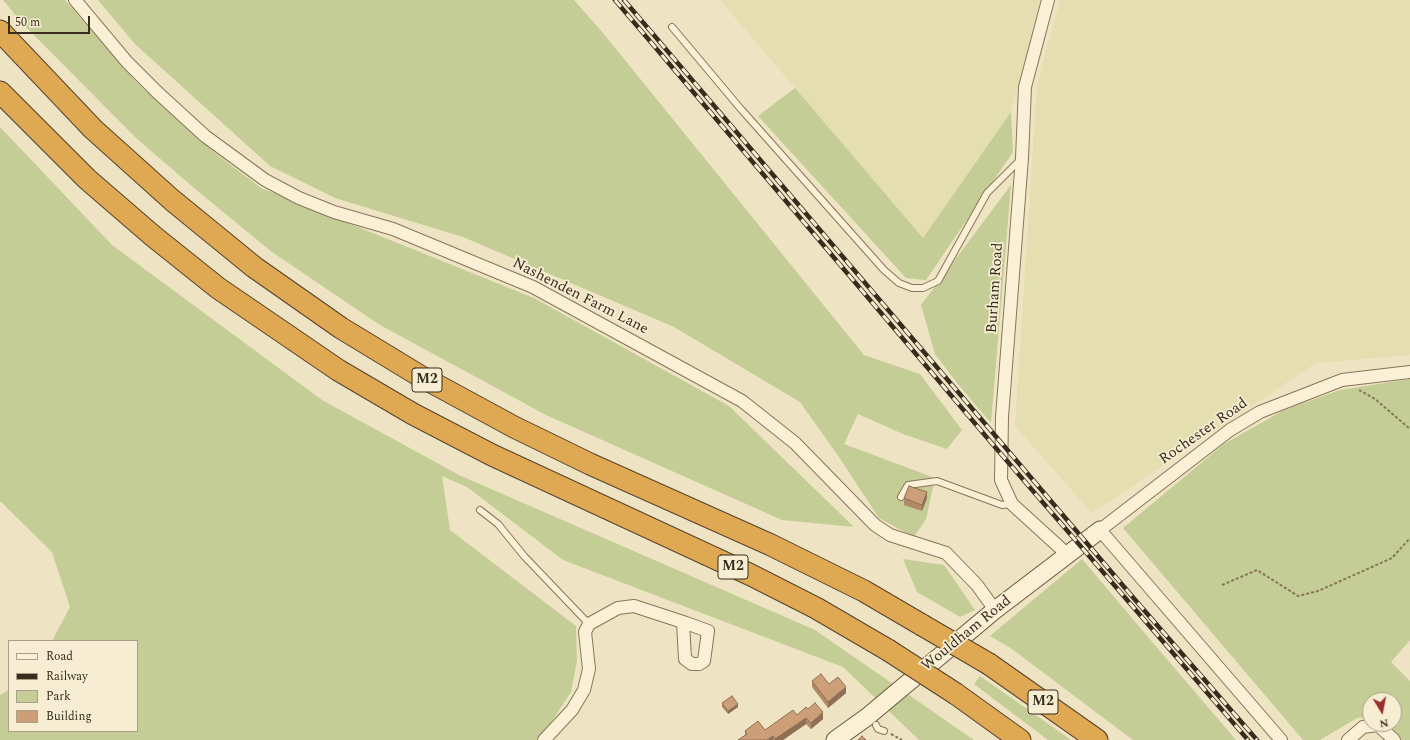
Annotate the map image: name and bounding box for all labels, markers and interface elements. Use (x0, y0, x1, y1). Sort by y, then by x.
scale bar (10, 8, 92, 34)
text: 50 m (15, 13, 40, 32)
street label: Burham Road (984, 242, 1008, 334)
street label: Nashenden Farm Lane (509, 255, 651, 339)
road number: M2 (412, 368, 442, 392)
street label: Rochester Road (1156, 395, 1252, 469)
road number: M2 (718, 555, 748, 579)
street label: Wouldham Road (919, 592, 1015, 676)
legend (8, 640, 138, 732)
text: Road (46, 647, 73, 666)
text: Railway (46, 667, 88, 686)
text: Park (46, 687, 71, 706)
road number: M2 (1028, 690, 1058, 714)
north arrow (1362, 692, 1402, 732)
text: Building (46, 707, 92, 726)
text: N (1378, 714, 1390, 732)

